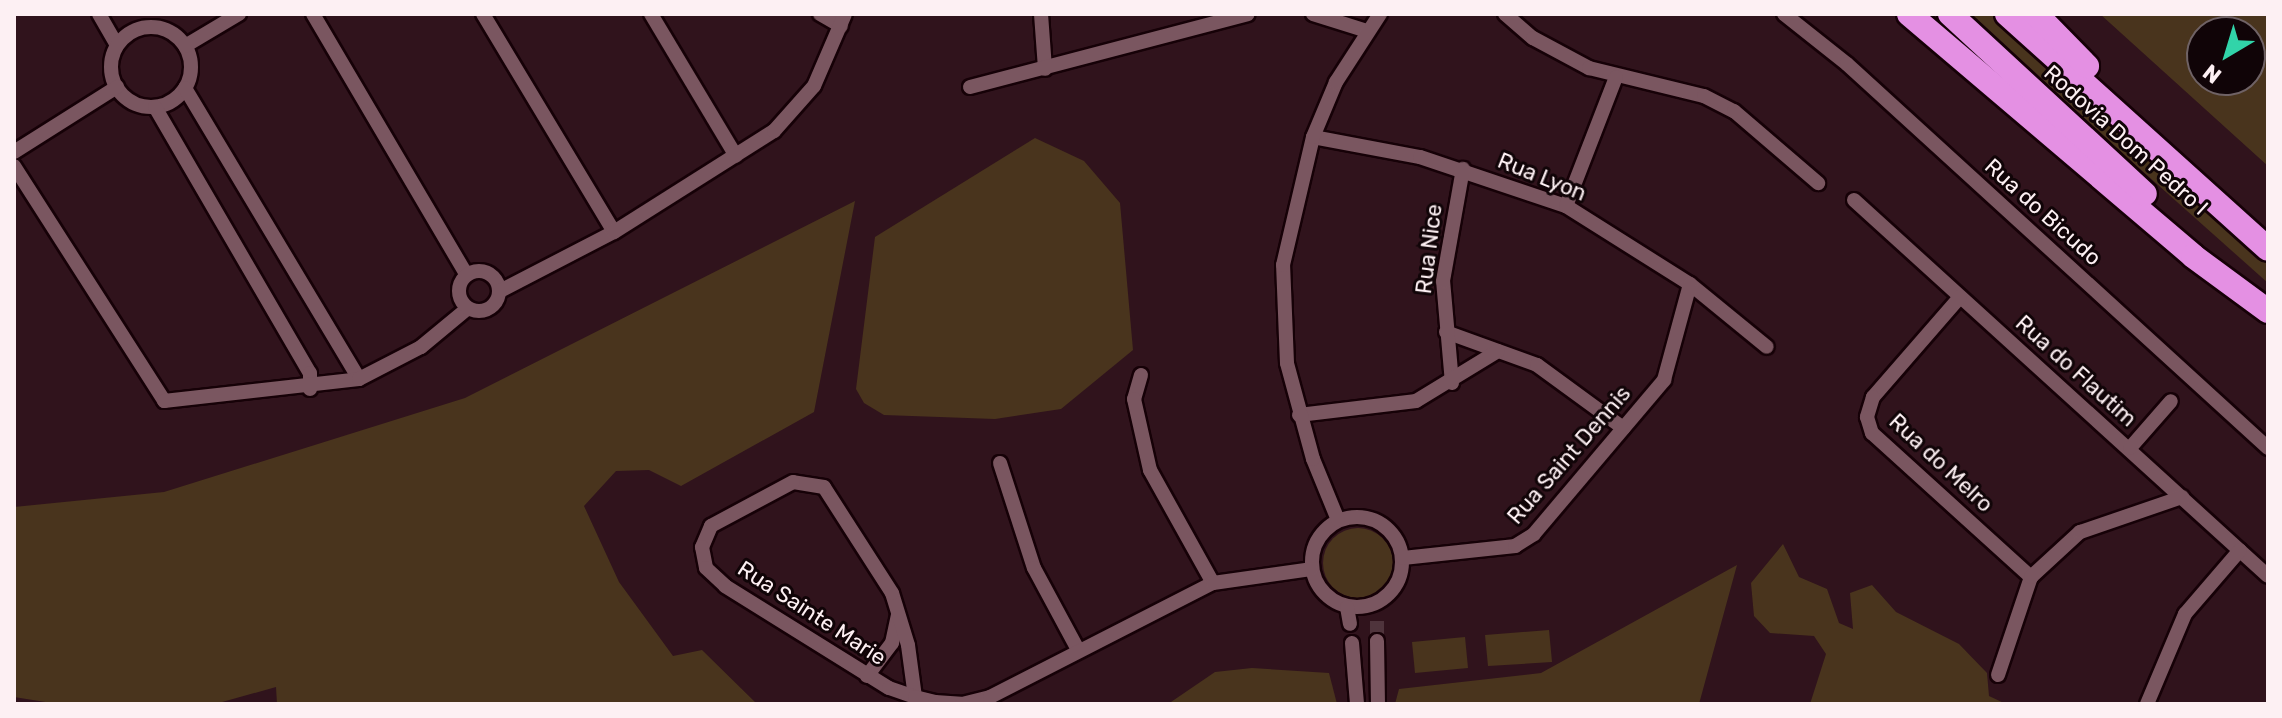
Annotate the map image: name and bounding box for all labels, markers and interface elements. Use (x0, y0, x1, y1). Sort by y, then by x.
north arrow (2186, 16, 2266, 96)
text: N (2198, 58, 2227, 89)
street label: Rodovia Dom Pedro I (2039, 59, 2213, 221)
street label: Rua Lyon (1494, 147, 1590, 207)
street label: Rua do Bicudo (1979, 153, 2107, 271)
street label: Rua Nice (1410, 203, 1448, 295)
street label: Rua do Flautim (2010, 310, 2142, 432)
street label: Rua Saint Dennis (1502, 381, 1636, 529)
street label: Rua do Melro (1884, 408, 1998, 518)
street label: Rua Sainte Marie (733, 555, 891, 671)

